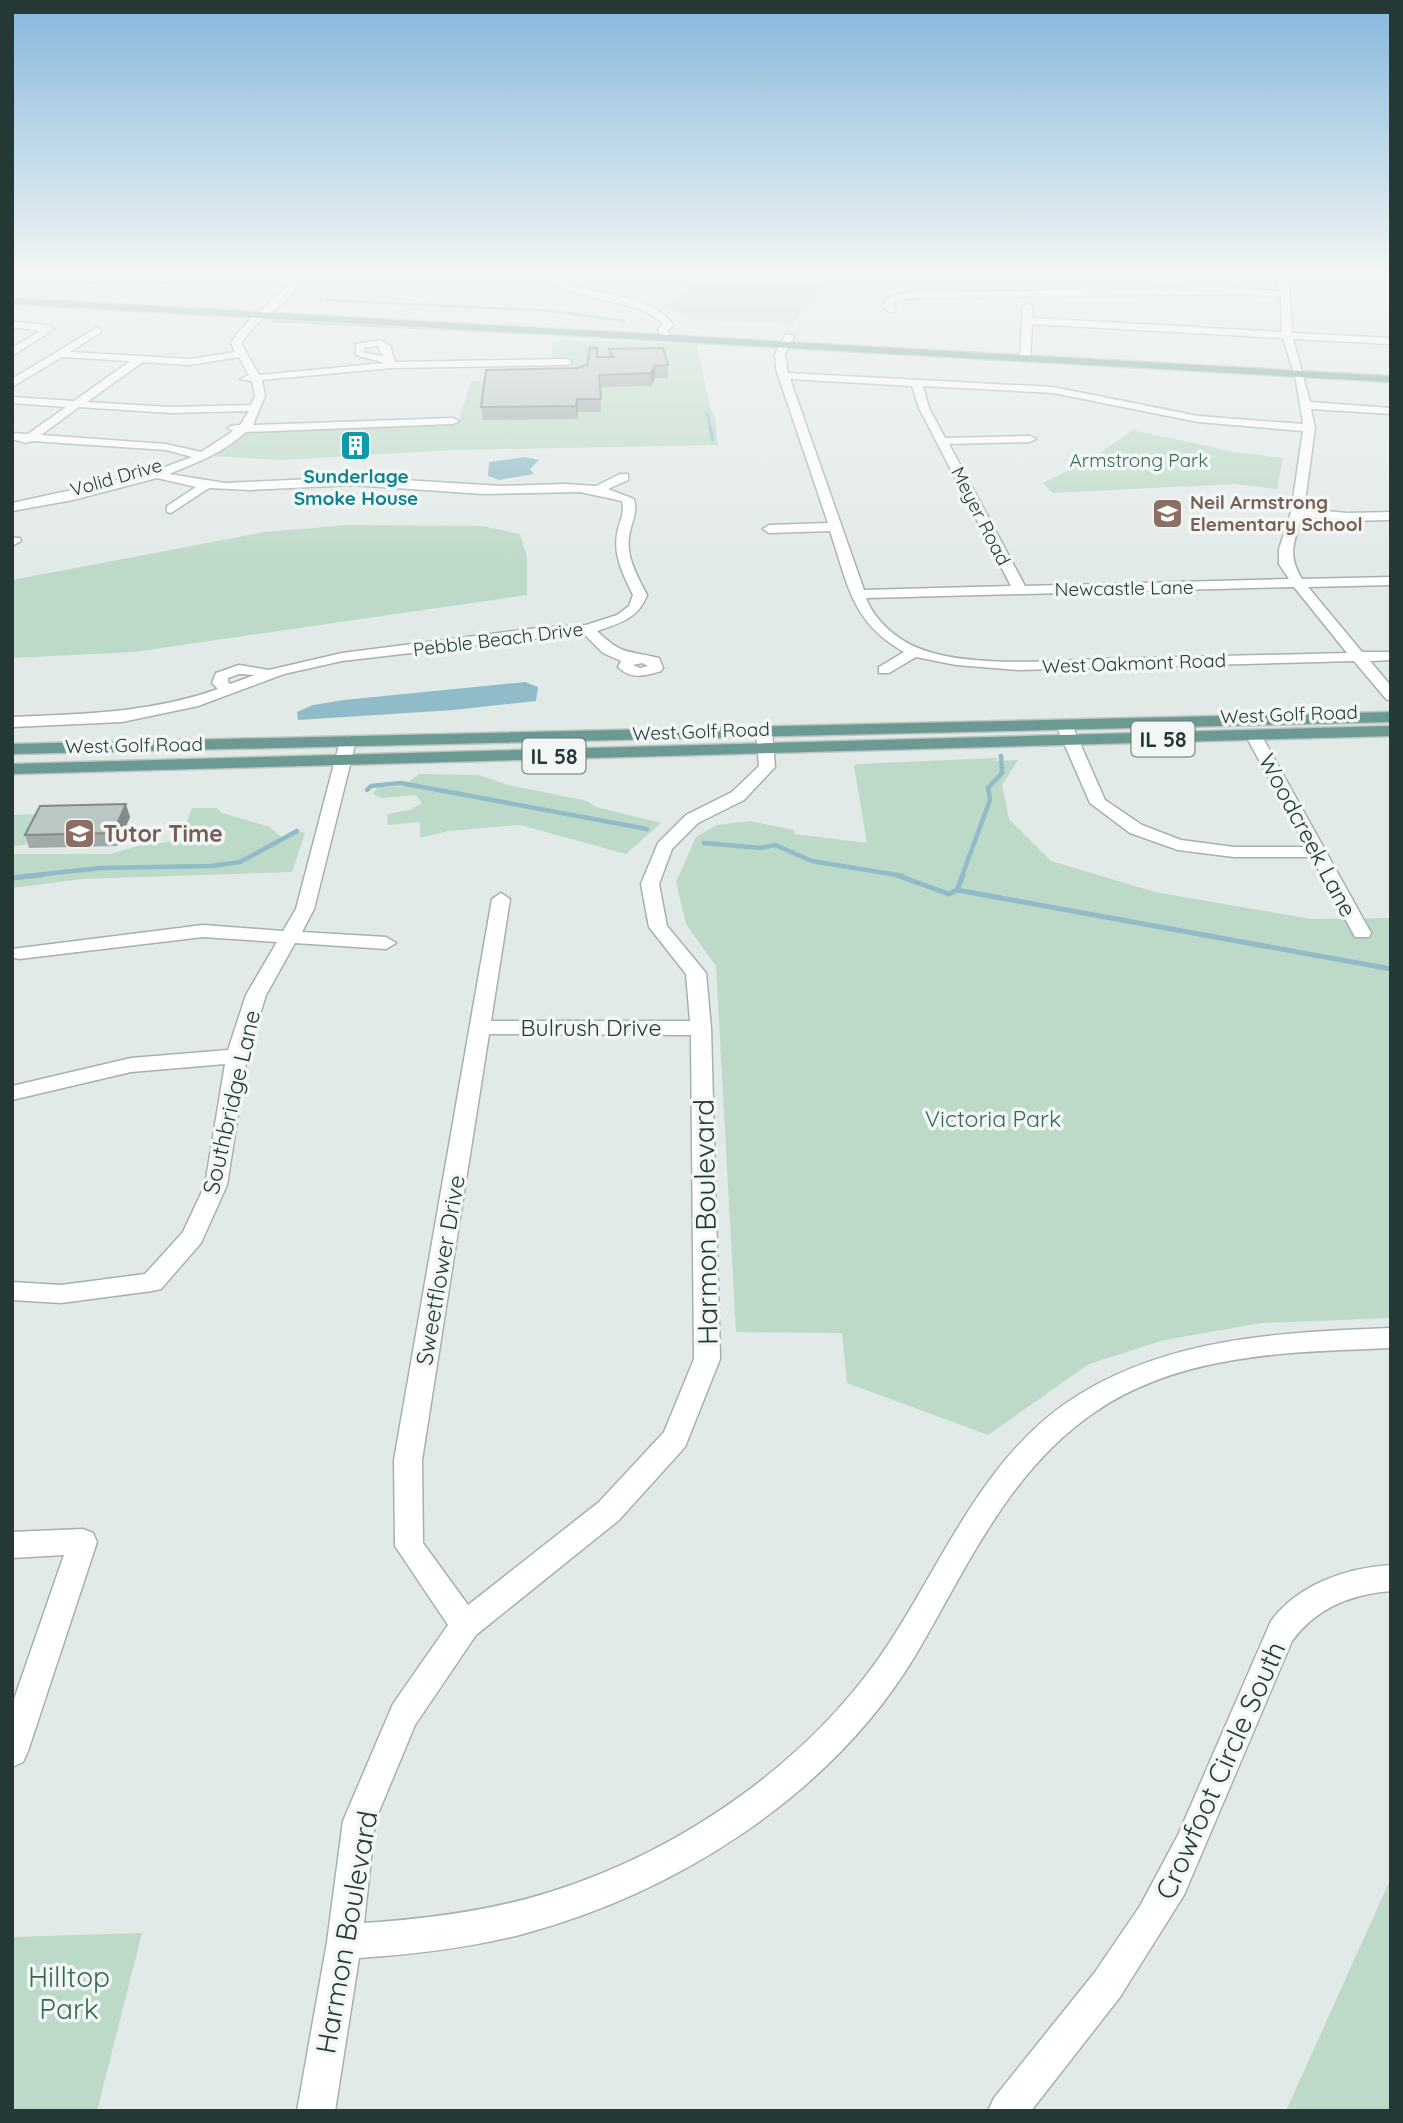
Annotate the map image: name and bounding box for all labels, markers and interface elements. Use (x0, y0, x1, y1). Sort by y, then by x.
building icon: Sunderlage Smoke House (339, 428, 373, 462)
park label: Armstrong Park (1070, 448, 1208, 472)
street label: Volid Drive (67, 452, 165, 502)
street label: Meyer Road (946, 463, 1016, 569)
place label: Sunderlage Smoke House (294, 464, 418, 510)
place label: Neil Armstrong Elementary School (1190, 490, 1363, 536)
school or university icon: Neil Armstrong Elementary School (1150, 496, 1184, 530)
street label: Newcastle Lane (1054, 575, 1194, 601)
street label: Pebble Beach Drive (412, 617, 584, 661)
street label: West Oakmont Road (1042, 648, 1226, 678)
street label: West Golf Road (1220, 700, 1358, 728)
street label: West Golf Road (632, 717, 770, 745)
road number: IL 58 (1132, 722, 1194, 756)
street label: West Golf Road (65, 732, 203, 758)
road number: IL 58 (522, 738, 586, 774)
street label: Woodcreek Lane (1253, 748, 1363, 922)
school or university icon: Tutor Time (63, 816, 97, 850)
place label: Tutor Time (103, 819, 223, 848)
street label: Southbridge Lane (196, 1007, 266, 1197)
street label: Bulrush Drive (521, 1013, 661, 1042)
street label: Harmon Boulevard (685, 1099, 725, 1345)
park label: Victoria Park (925, 1104, 1061, 1133)
street label: Sweetflower Drive (409, 1173, 471, 1367)
street label: Crowfoot Circle South (1147, 1635, 1293, 1905)
street label: Harmon Boulevard (307, 1808, 385, 2056)
park label: Hilltop Park (28, 1959, 110, 2026)

